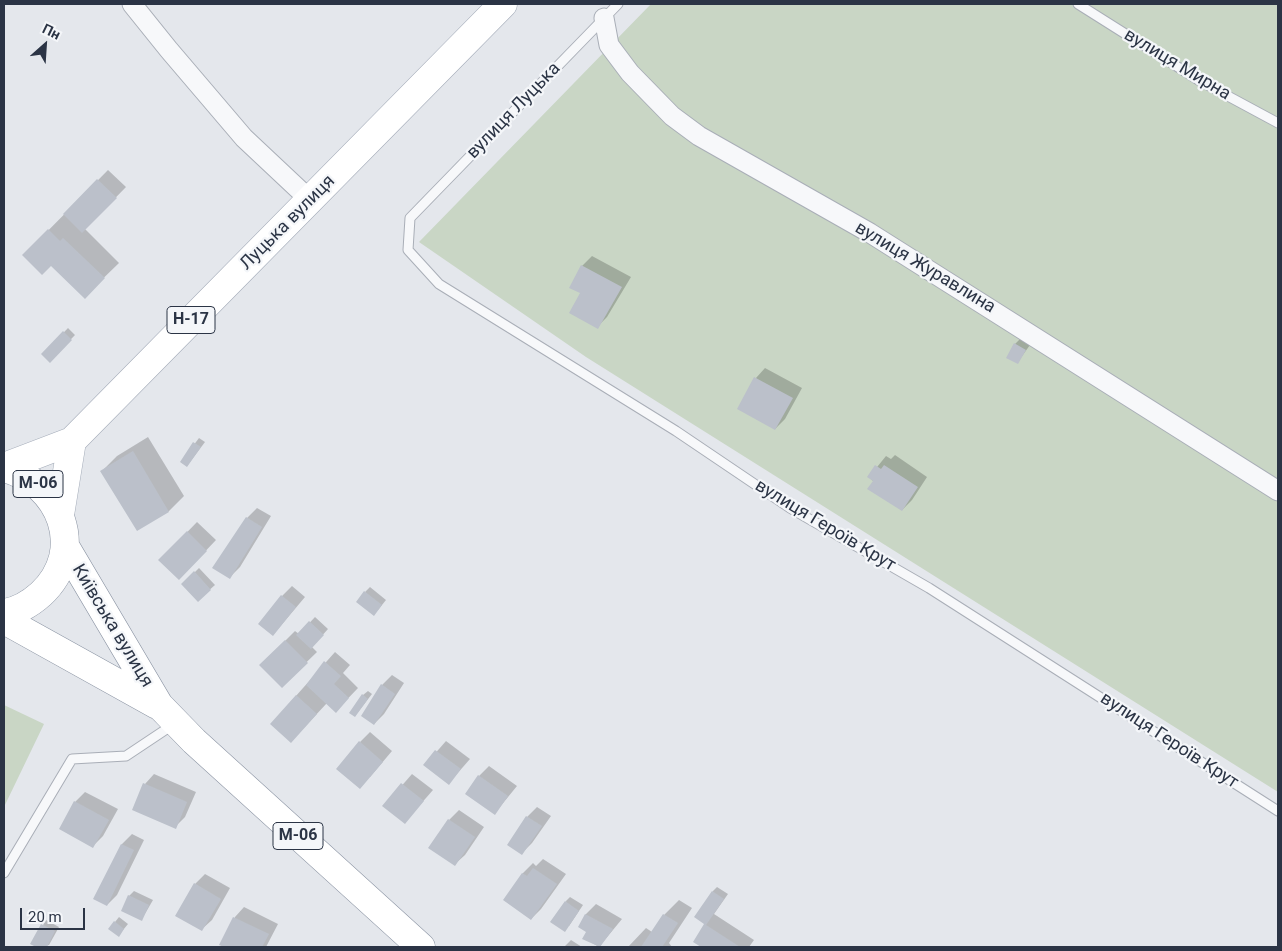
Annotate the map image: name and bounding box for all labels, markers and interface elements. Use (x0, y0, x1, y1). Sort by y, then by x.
north arrow (20, 20, 70, 70)
text: Пн (40, 20, 63, 43)
street label: вулиця Мирна (1120, 25, 1234, 105)
street label: вулиця Луцька (463, 58, 565, 164)
street label: Луцька вулиця (236, 171, 340, 275)
street label: вулиця Журавлина (851, 218, 999, 318)
road number: Н-17 (167, 306, 215, 334)
road number: М-06 (13, 470, 63, 498)
street label: вулиця Героїв Крут (751, 475, 899, 577)
street label: Київська вулиця (67, 561, 157, 691)
street label: вулиця Героїв Крут (1096, 688, 1242, 794)
road number: М-06 (273, 822, 323, 849)
scale bar (22, 898, 88, 930)
text: 20 m (28, 908, 62, 926)

